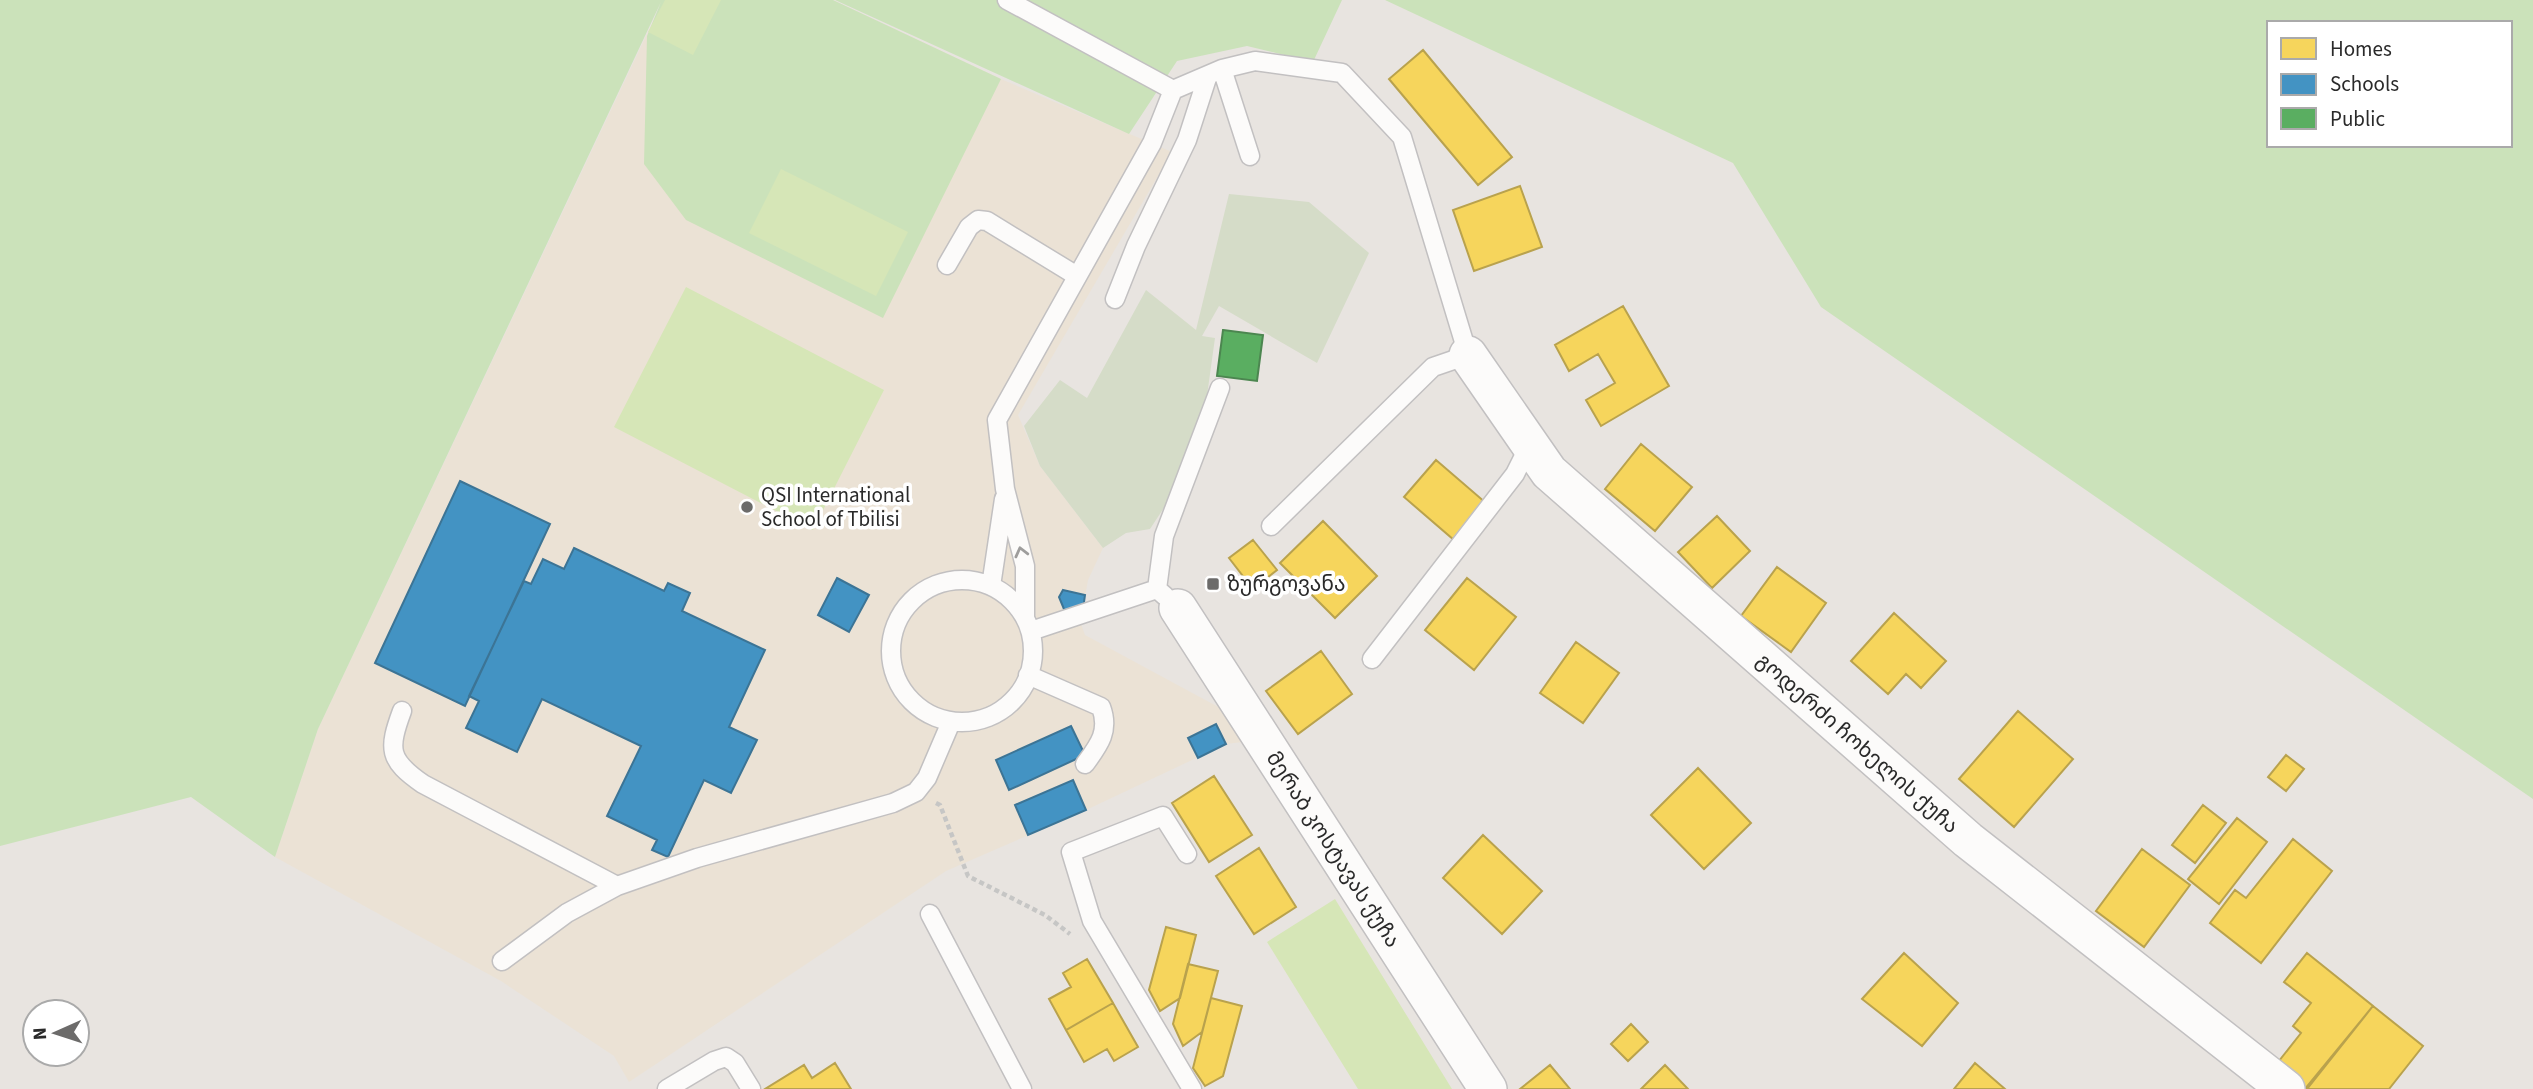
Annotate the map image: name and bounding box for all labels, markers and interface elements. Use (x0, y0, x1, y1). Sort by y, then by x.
legend (2267, 21, 2512, 147)
text: Homes (2330, 34, 2392, 64)
text: Schools (2330, 69, 2399, 99)
text: Public (2330, 104, 2385, 134)
place label: QSI International School of Tbilisi (761, 480, 910, 534)
marker: QSI International School of Tbilisi (739, 499, 755, 515)
one-way arrow (1015, 546, 1029, 558)
place label: ზურგოვანა (1227, 569, 1345, 599)
marker: ზურგოვანა (1205, 576, 1221, 592)
street label: გოდერძი ჩოხელის ქუჩა (1750, 646, 1965, 840)
street label: მერაბ კოსტავას ქუჩა (1259, 745, 1408, 953)
north arrow (21, 998, 91, 1068)
text: N (27, 1027, 54, 1041)

